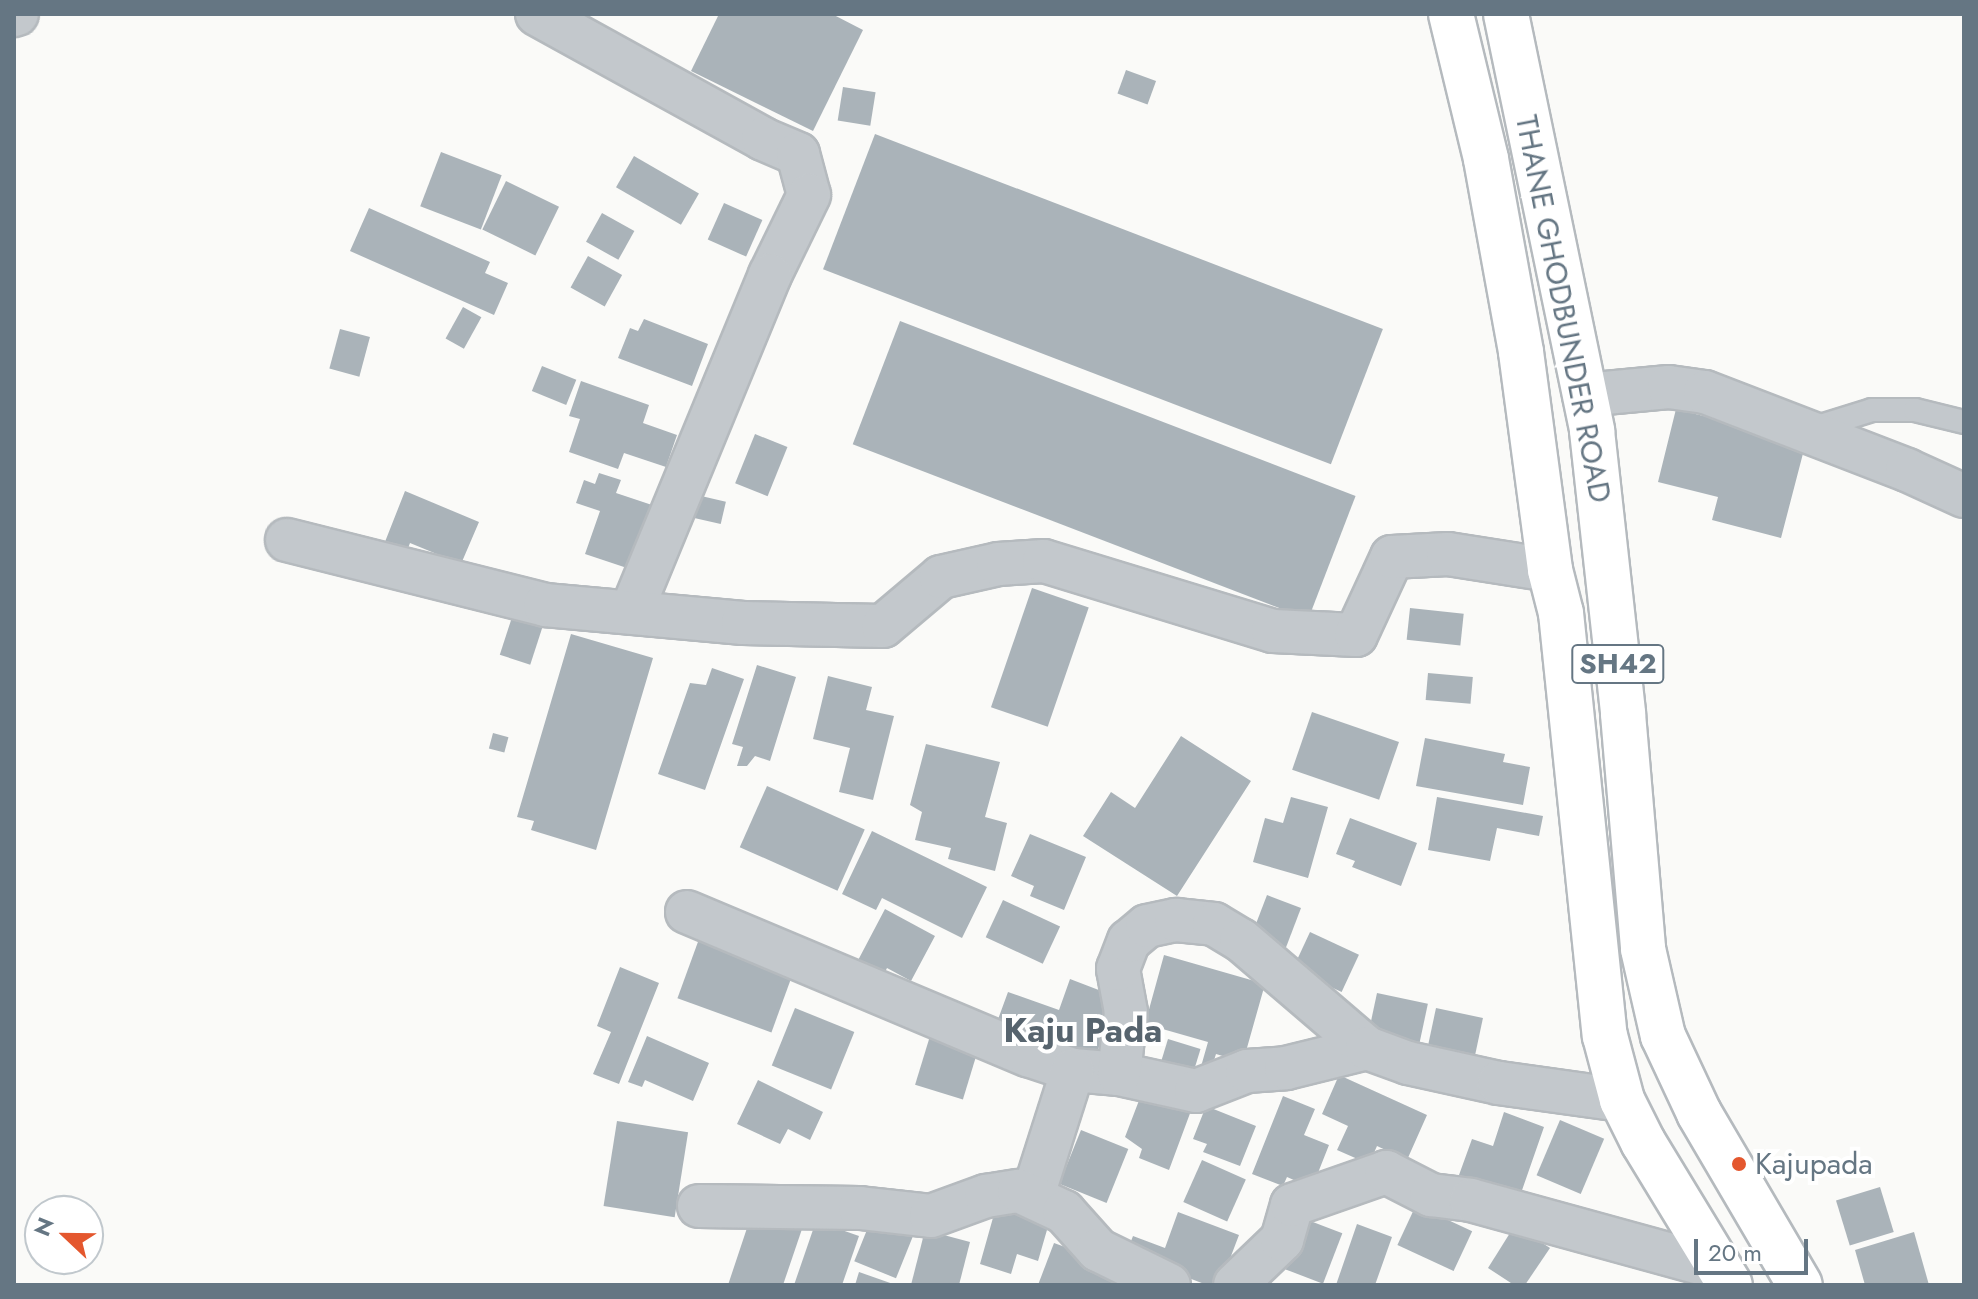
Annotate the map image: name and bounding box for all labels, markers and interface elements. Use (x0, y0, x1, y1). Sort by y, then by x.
street label: THANE GHODBUNDER ROAD (1508, 112, 1618, 506)
road number: SH42 (1570, 640, 1666, 688)
district label: Kaju Pada (1004, 1011, 1162, 1051)
place label: Kajupada (1755, 1146, 1873, 1182)
marker: Kajupada (1730, 1155, 1748, 1173)
north arrow (24, 1195, 104, 1275)
text: N (25, 1213, 62, 1241)
scale bar (1698, 1223, 1812, 1273)
text: 20 m (1708, 1235, 1762, 1270)

